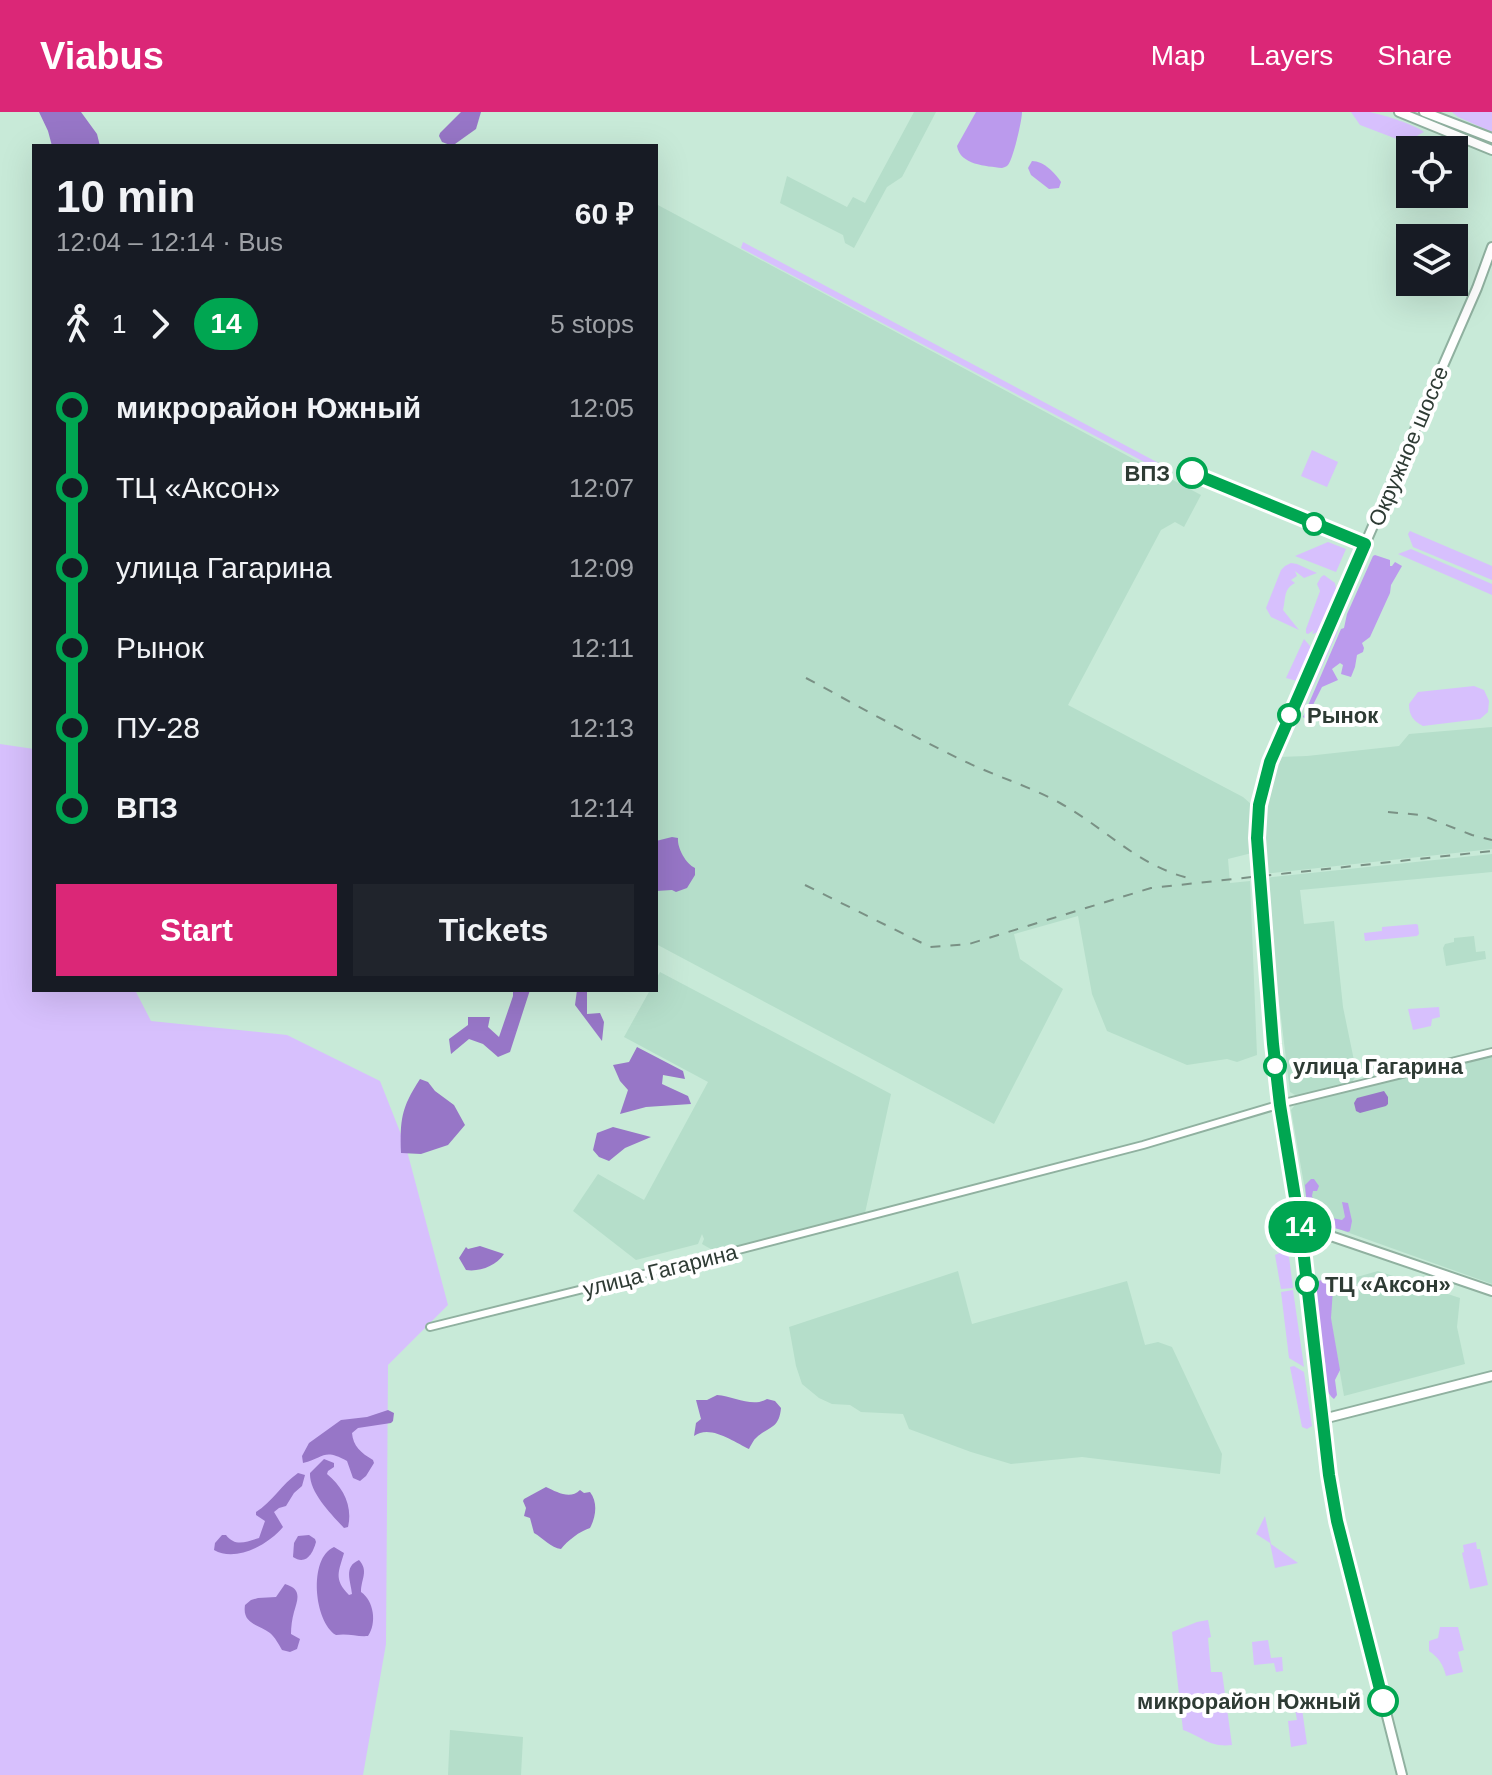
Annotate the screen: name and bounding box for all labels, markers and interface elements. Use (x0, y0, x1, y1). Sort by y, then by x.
text: Viabus (40, 35, 164, 77)
text: Map (1151, 40, 1205, 71)
text: Layers (1249, 40, 1333, 71)
text: Share (1377, 40, 1452, 71)
map controls (1396, 136, 1468, 296)
button: locate (1396, 136, 1468, 208)
text: 10 min (56, 172, 195, 221)
text: 60 ₽ (575, 197, 634, 230)
button: layers (1396, 224, 1468, 296)
text: 12:04 – 12:14 · Bus (56, 227, 283, 257)
icon: walk (56, 302, 100, 346)
icon: forward (138, 302, 182, 346)
text: 14 (210, 308, 242, 339)
text: 1 (112, 309, 126, 339)
text: 5 stops (550, 309, 634, 339)
street label: Окружное шоссе (1363, 362, 1453, 530)
text: микрорайон Южный (116, 391, 421, 424)
text: 12:05 (569, 393, 634, 423)
marker: ВПЗ (1177, 458, 1207, 488)
place label: ВПЗ (1125, 461, 1170, 486)
text: ТЦ «Аксон» (116, 471, 280, 504)
text: 12:07 (569, 473, 634, 503)
unlabelled marker (1303, 513, 1325, 535)
text: улица Гагарина (116, 551, 332, 584)
text: 12:09 (569, 553, 634, 583)
text: Рынок (116, 631, 204, 664)
text: 12:11 (571, 633, 634, 663)
place label: Рынок (1307, 703, 1379, 728)
marker: Рынок (1278, 704, 1300, 726)
text: ПУ-28 (116, 711, 200, 744)
text: 12:13 (569, 713, 634, 743)
text: ВПЗ (116, 791, 178, 824)
text: 12:14 (569, 793, 634, 823)
button: Start (56, 884, 337, 976)
button: Tickets (353, 884, 634, 976)
place label: улица Гагарина (1293, 1054, 1464, 1079)
marker: улица Гагарина (1264, 1055, 1286, 1077)
line badge: 14 (1264, 1201, 1336, 1253)
text: 14 (1284, 1211, 1316, 1242)
street label: улица Гагарина (580, 1239, 741, 1302)
place label: ТЦ «Аксон» (1325, 1272, 1451, 1297)
marker: ТЦ «Аксон» (1296, 1273, 1318, 1295)
marker: микрорайон Южный (1368, 1686, 1398, 1716)
place label: микрорайон Южный (1137, 1689, 1361, 1714)

